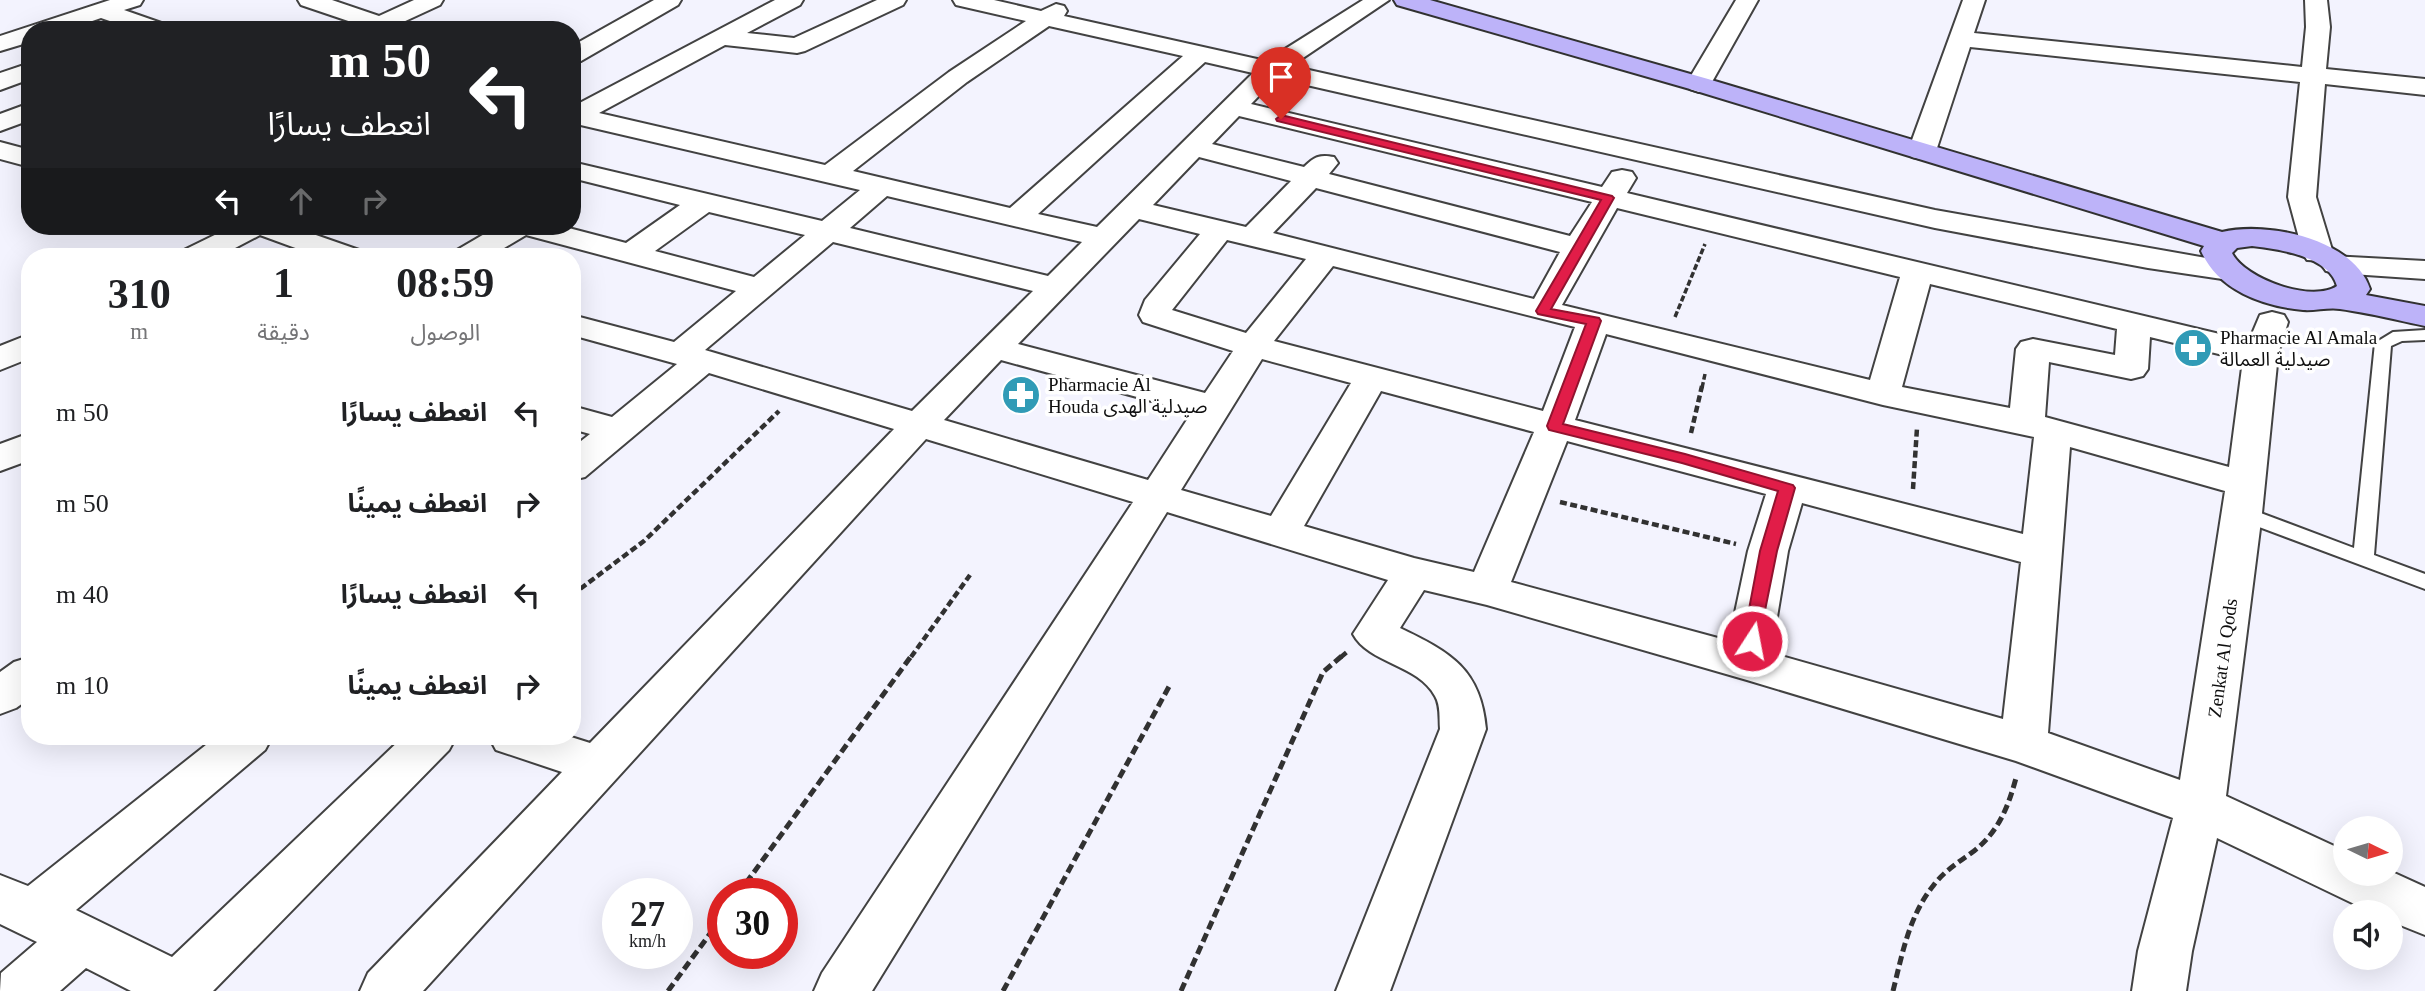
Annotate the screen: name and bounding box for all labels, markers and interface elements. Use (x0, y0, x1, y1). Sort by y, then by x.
text: 50 m (329, 33, 431, 88)
pin (1251, 47, 1311, 119)
icon: left (455, 49, 546, 140)
icon: arrive (1262, 58, 1300, 96)
text: انعطف يسارًا (268, 106, 431, 142)
icon: left (209, 182, 247, 220)
icon: ahead (282, 182, 320, 220)
icon: right (355, 182, 393, 220)
text: 1 (273, 260, 294, 306)
text: 08:59 (396, 260, 494, 306)
text: 310 (108, 271, 171, 317)
text: m (130, 319, 148, 344)
text: دقيقة (257, 320, 310, 345)
text: الوصول (410, 320, 480, 345)
pharmacy icon: Pharmacie Al Amala صيدلية العمالة (2172, 327, 2214, 369)
place label: Pharmacie Al Amala صيدلية العمالة (2220, 327, 2378, 370)
pharmacy icon: Pharmacie Al Houda صيدلية الهدى (1000, 374, 1042, 416)
place label: Pharmacie Al Houda صيدلية الهدى (1048, 374, 1207, 417)
icon: left (508, 394, 546, 432)
text: 50 m (56, 398, 109, 427)
text: انعطف يسارًا (341, 398, 487, 427)
icon: right (508, 485, 546, 523)
text: 50 m (56, 489, 109, 518)
text: انعطف يمينًا (348, 489, 487, 518)
icon: left (508, 576, 546, 614)
text: 40 m (56, 580, 109, 609)
text: انعطف يسارًا (341, 580, 487, 609)
street label: Zenkat Al Qods (2204, 597, 2241, 719)
position arrow (1715, 604, 1789, 678)
icon: right (508, 667, 546, 705)
text: 10 m (56, 671, 109, 700)
text: انعطف يمينًا (348, 671, 487, 700)
north arrow (2333, 816, 2403, 886)
map controls (2333, 816, 2403, 970)
speed limit sign: 30 (707, 878, 798, 969)
text: 27 (630, 895, 665, 934)
button: sound (2333, 900, 2403, 970)
text: km/h (629, 931, 666, 951)

